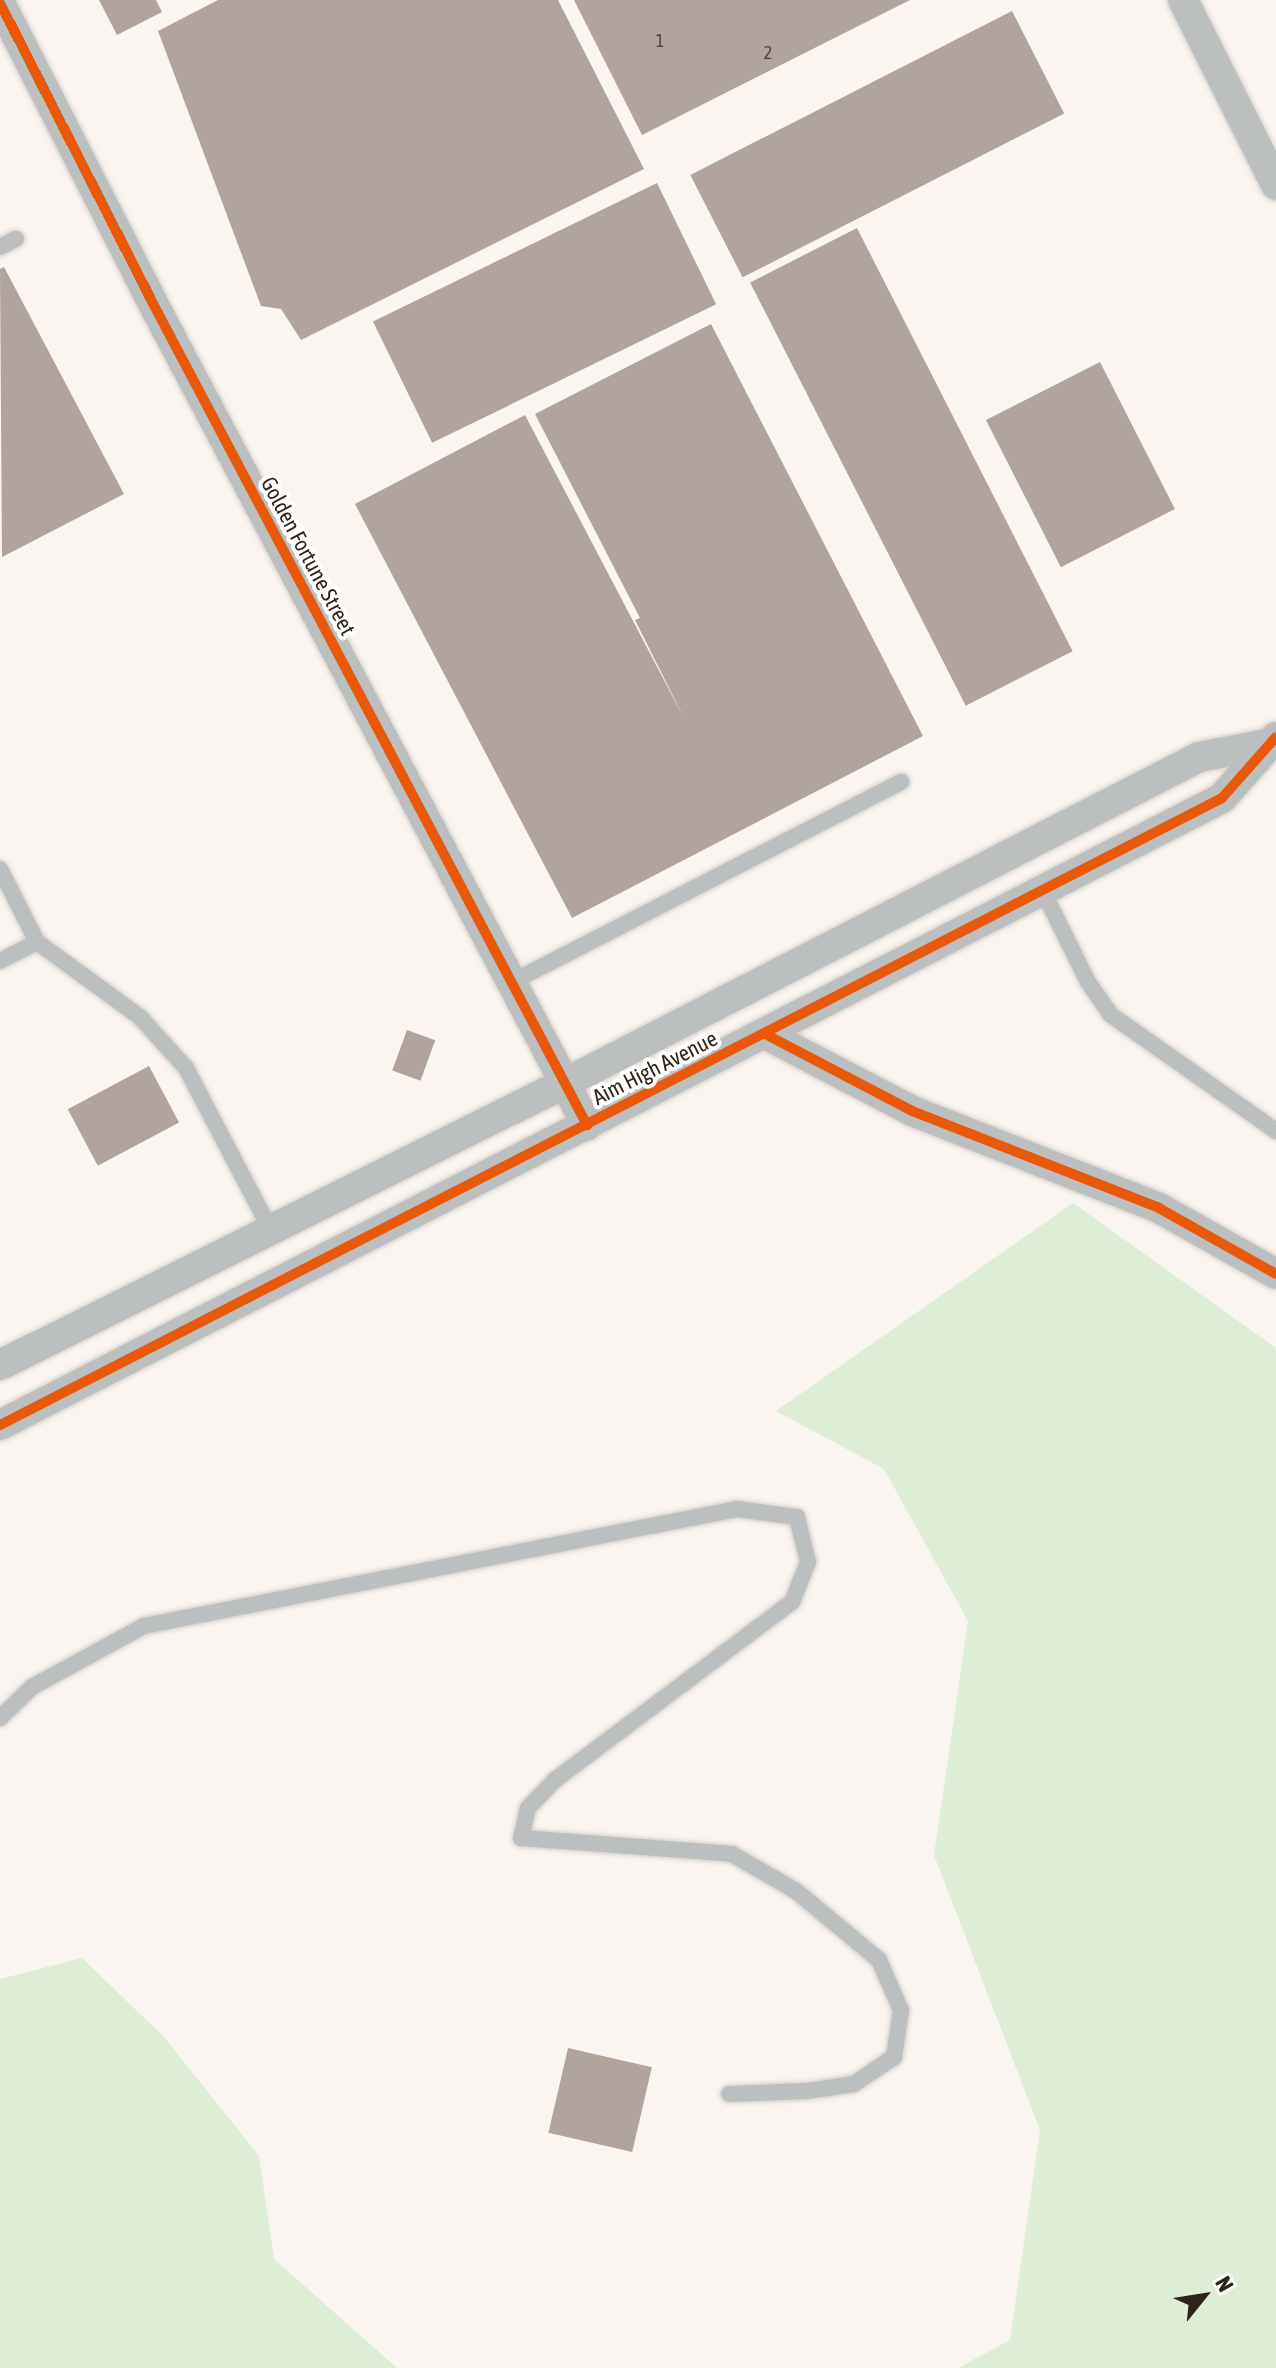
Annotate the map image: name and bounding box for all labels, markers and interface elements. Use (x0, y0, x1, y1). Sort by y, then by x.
house number: 1 (656, 30, 664, 52)
house number: 2 (764, 42, 772, 64)
street label: Golden Fortune Street (255, 472, 361, 640)
street label: Aim High Avenue (588, 1025, 722, 1111)
north arrow (1164, 2256, 1244, 2336)
text: N (1210, 2272, 1239, 2296)

